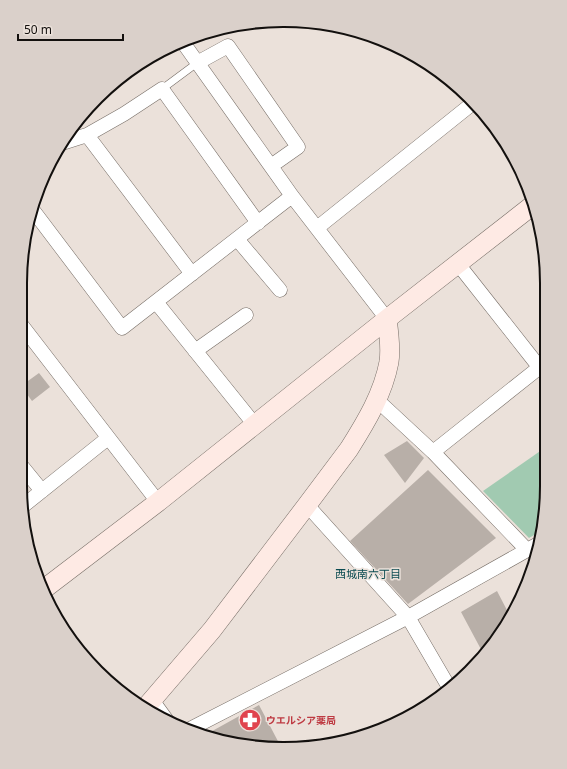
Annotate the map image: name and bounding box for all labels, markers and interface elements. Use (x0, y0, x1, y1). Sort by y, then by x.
scale bar (18, 16, 123, 42)
text: 50 m (24, 21, 52, 38)
district label: 西城南六丁目 (335, 566, 401, 581)
pharmacy icon: ウエルシア薬局 (237, 707, 263, 733)
place label: ウエルシア薬局 (266, 713, 336, 727)

